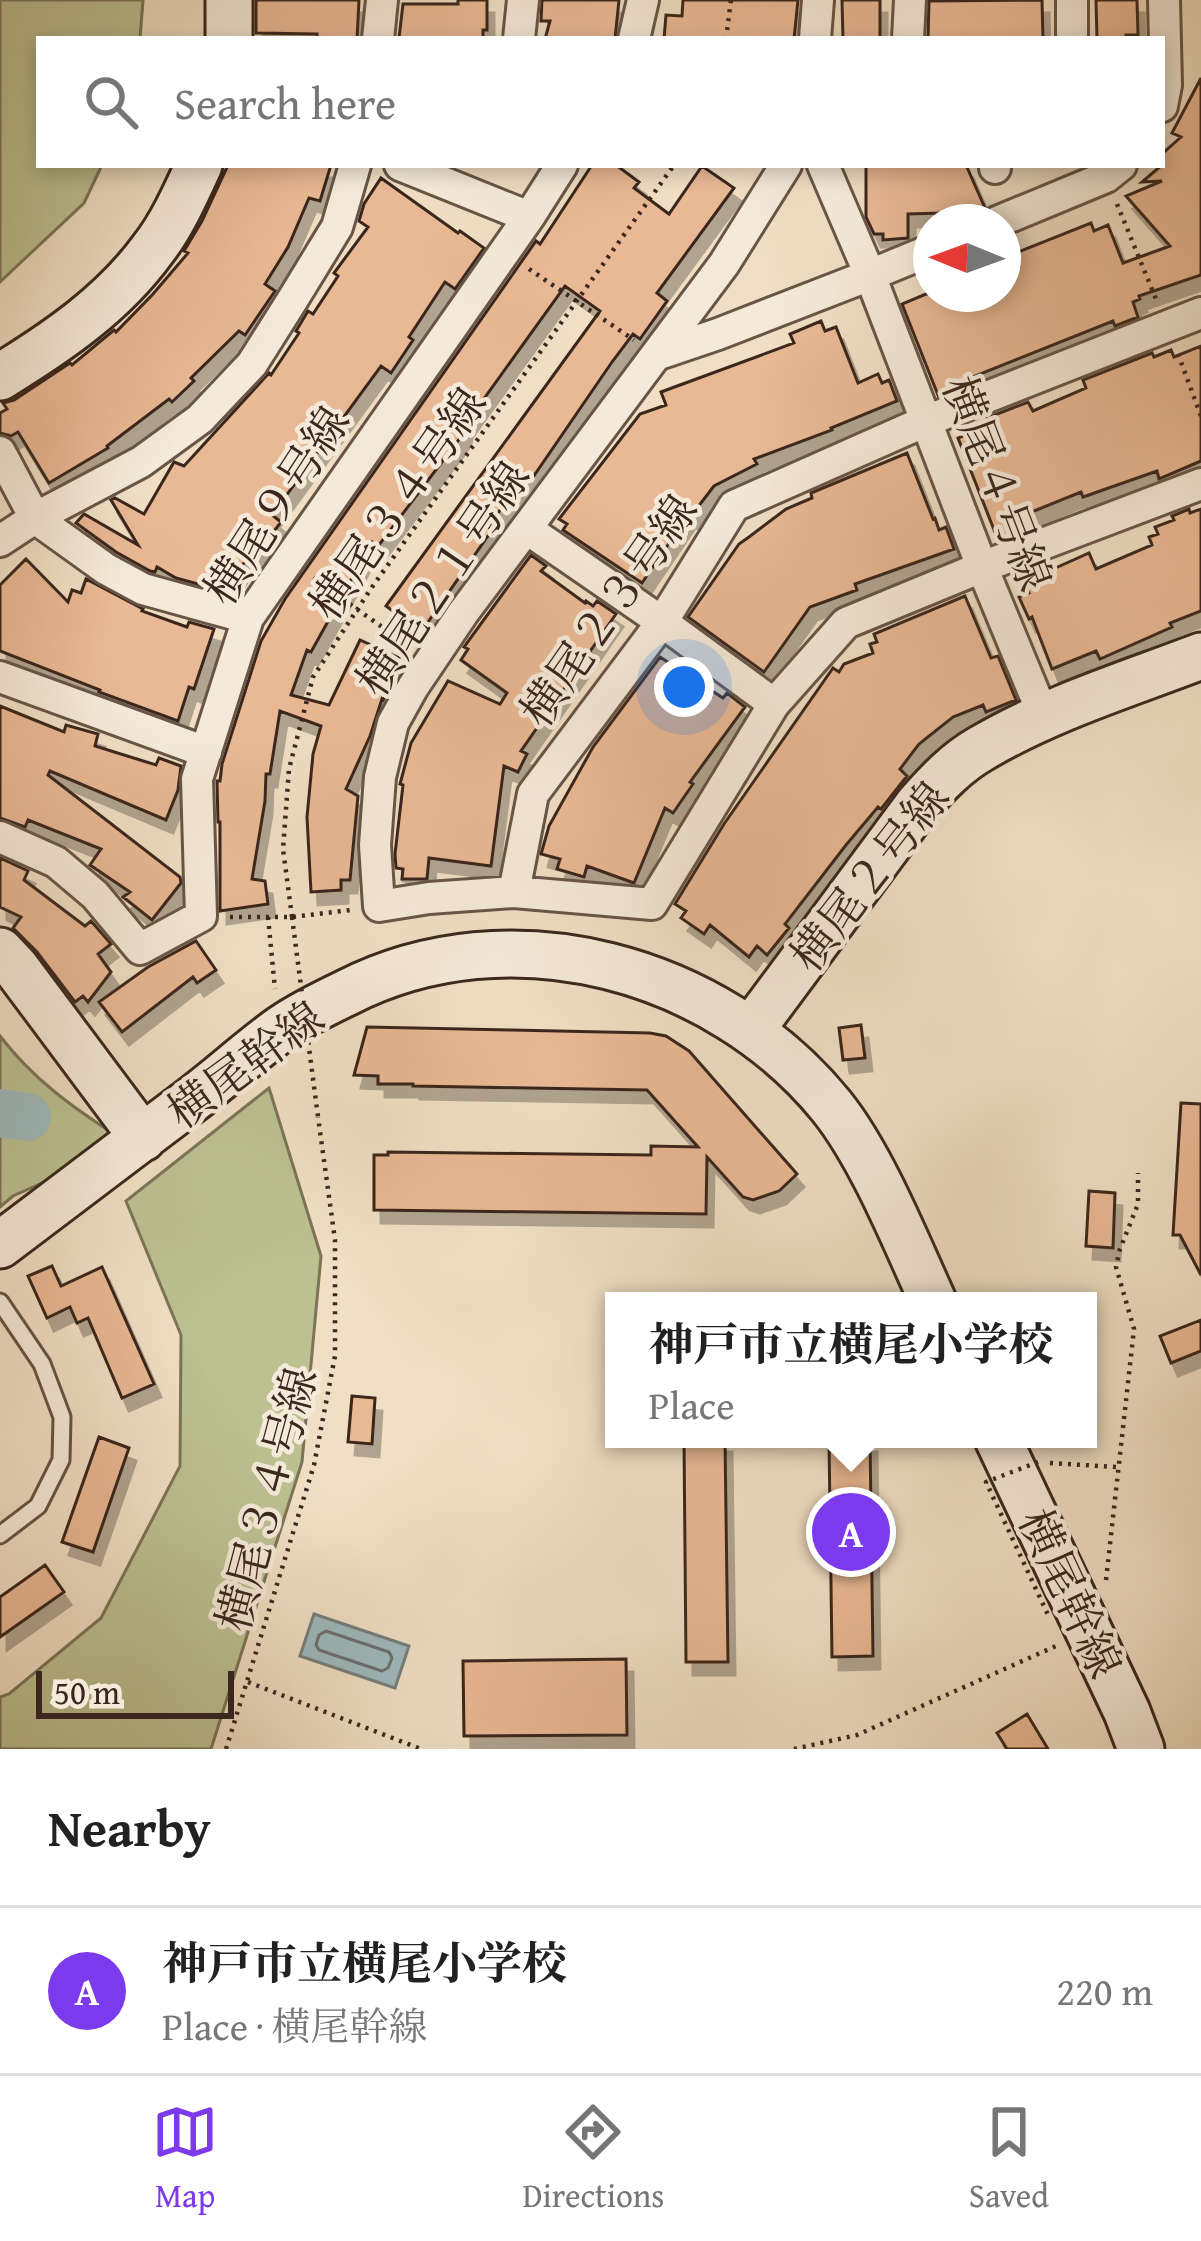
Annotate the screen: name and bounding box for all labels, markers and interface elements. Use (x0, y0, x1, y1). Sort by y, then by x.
search box (36, 36, 1165, 168)
icon: search (78, 69, 144, 135)
text: Search here (174, 70, 396, 135)
north arrow (913, 204, 1021, 312)
street label: 横尾４号線 (927, 366, 1069, 600)
street label: 横尾３４号線 (293, 374, 501, 632)
street label: 横尾９号線 (187, 393, 365, 617)
street label: 横尾２１号線 (340, 448, 544, 708)
street label: 横尾２３号線 (504, 481, 712, 739)
your location (654, 657, 714, 717)
street label: 横尾２号線 (774, 767, 964, 985)
street label: 横尾幹線 (153, 985, 337, 1143)
popup (605, 1292, 1097, 1448)
text: 神戸市立横尾小学校 (648, 1311, 1054, 1376)
street label: 横尾３４号線 (200, 1360, 332, 1638)
text: Place (648, 1376, 734, 1433)
pin: A (812, 1487, 890, 1577)
street label: 横尾幹線 (1004, 1498, 1138, 1688)
scale bar (36, 1665, 234, 1718)
text: 50 m (54, 1668, 120, 1716)
text: Nearby (48, 1790, 211, 1865)
text: 神戸市立横尾小学校 (162, 1930, 567, 1995)
text: A (75, 1962, 99, 2019)
text: 220 m (1056, 1962, 1153, 2019)
text: Place · 横尾幹線 (162, 1997, 428, 2054)
tab: Map (152, 2099, 218, 2219)
tab: Directions (523, 2099, 664, 2219)
tab: Saved (969, 2099, 1049, 2219)

